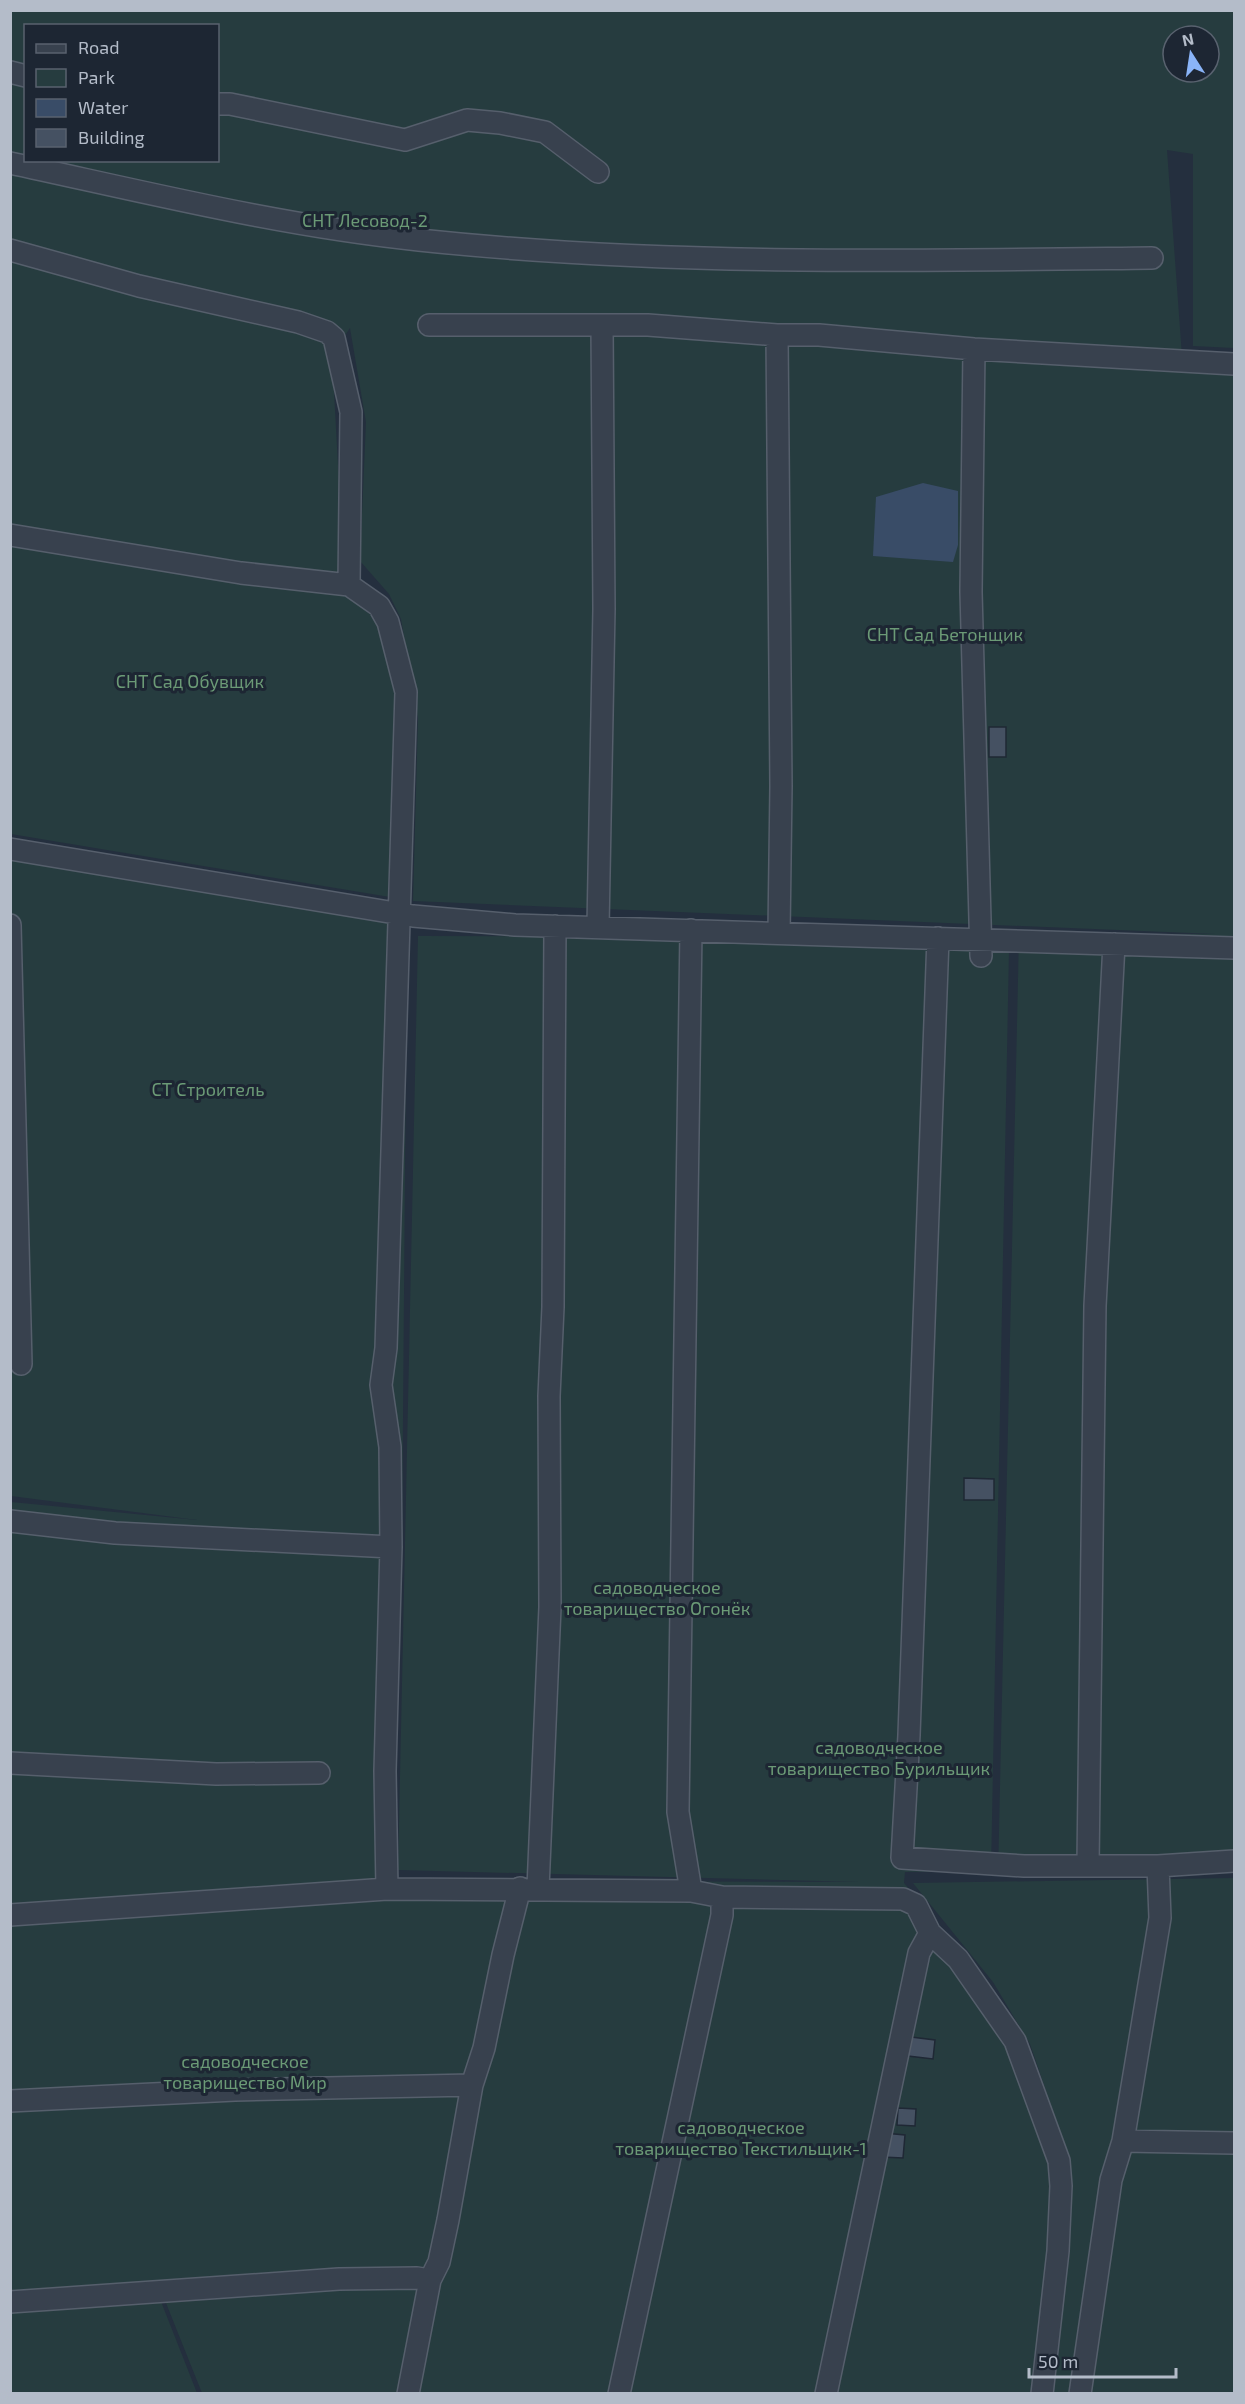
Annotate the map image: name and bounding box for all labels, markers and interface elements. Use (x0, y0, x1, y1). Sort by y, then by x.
legend (24, 24, 219, 162)
north arrow (1161, 24, 1221, 84)
text: N (1180, 28, 1195, 49)
text: Road (78, 36, 119, 58)
text: Park (78, 66, 115, 88)
text: Water (78, 96, 128, 118)
text: Building (78, 126, 145, 148)
park label: СНТ Лесовод-2 (302, 209, 428, 231)
park label: СНТ Сад Бетонщик (867, 623, 1023, 645)
park label: СНТ Сад Обувщик (116, 670, 265, 692)
park label: СТ Строитель (152, 1078, 264, 1100)
park label: садоводческое товарищество Огонёк (564, 1576, 751, 1619)
park label: садоводческое товарищество Бурильщик (768, 1736, 991, 1779)
park label: садоводческое товарищество Мир (163, 2050, 327, 2093)
park label: садоводческое товарищество Текстильщик-1 (615, 2116, 867, 2159)
scale bar (1029, 2341, 1176, 2379)
text: 50 m (1038, 2350, 1078, 2372)

